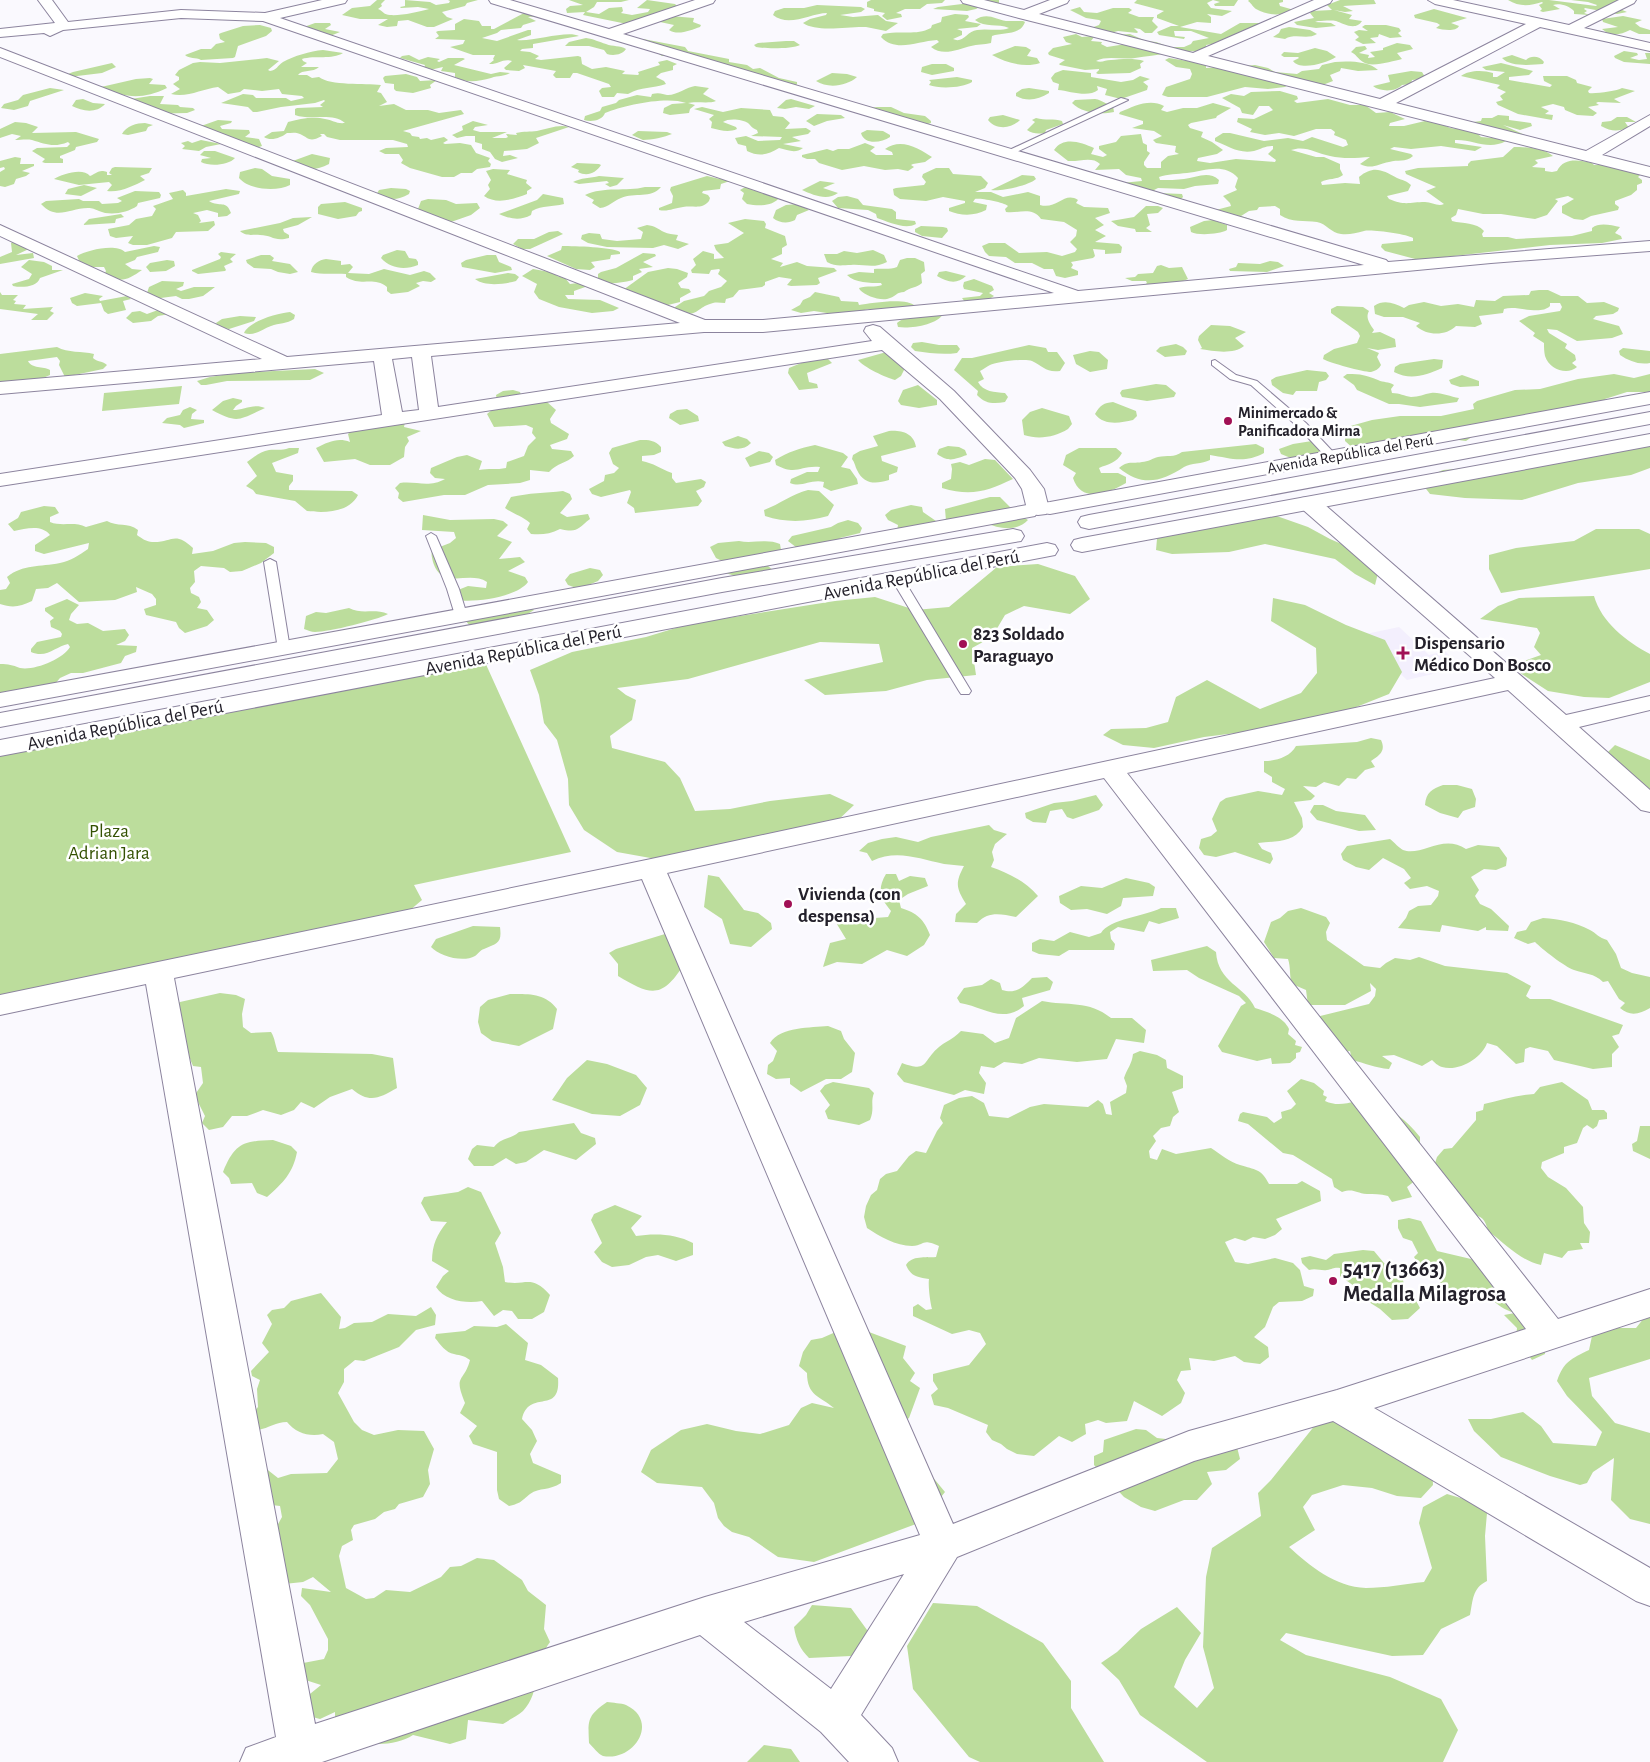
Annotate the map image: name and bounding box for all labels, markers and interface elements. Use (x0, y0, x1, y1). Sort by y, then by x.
place label: Minimercado & Panificadora Mirna (1238, 405, 1361, 439)
marker: Minimercado & Panificadora Mirna (1222, 415, 1234, 427)
street label: Avenida República del Perú (1266, 432, 1434, 476)
street label: Avenida República del Perú (822, 547, 1021, 604)
street label: Avenida República del Perú (424, 622, 623, 679)
place label: 823 Soldado Paraguayo (973, 625, 1064, 666)
place label: Dispensario Médico Don Bosco (1414, 634, 1551, 675)
marker: 823 Soldado Paraguayo (957, 638, 969, 650)
marker: Dispensario Médico Don Bosco (1396, 646, 1410, 660)
street label: Avenida República del Perú (26, 697, 225, 754)
park label: Plaza Adrian Jara (68, 822, 150, 863)
place label: Vivienda (con despensa) (798, 885, 901, 926)
marker: Vivienda (con despensa) (782, 898, 794, 910)
place label: 5417 (13663) Medalla Milagrosa (1343, 1258, 1507, 1305)
marker: 5417 (13663) Medalla Milagrosa (1327, 1275, 1339, 1287)

